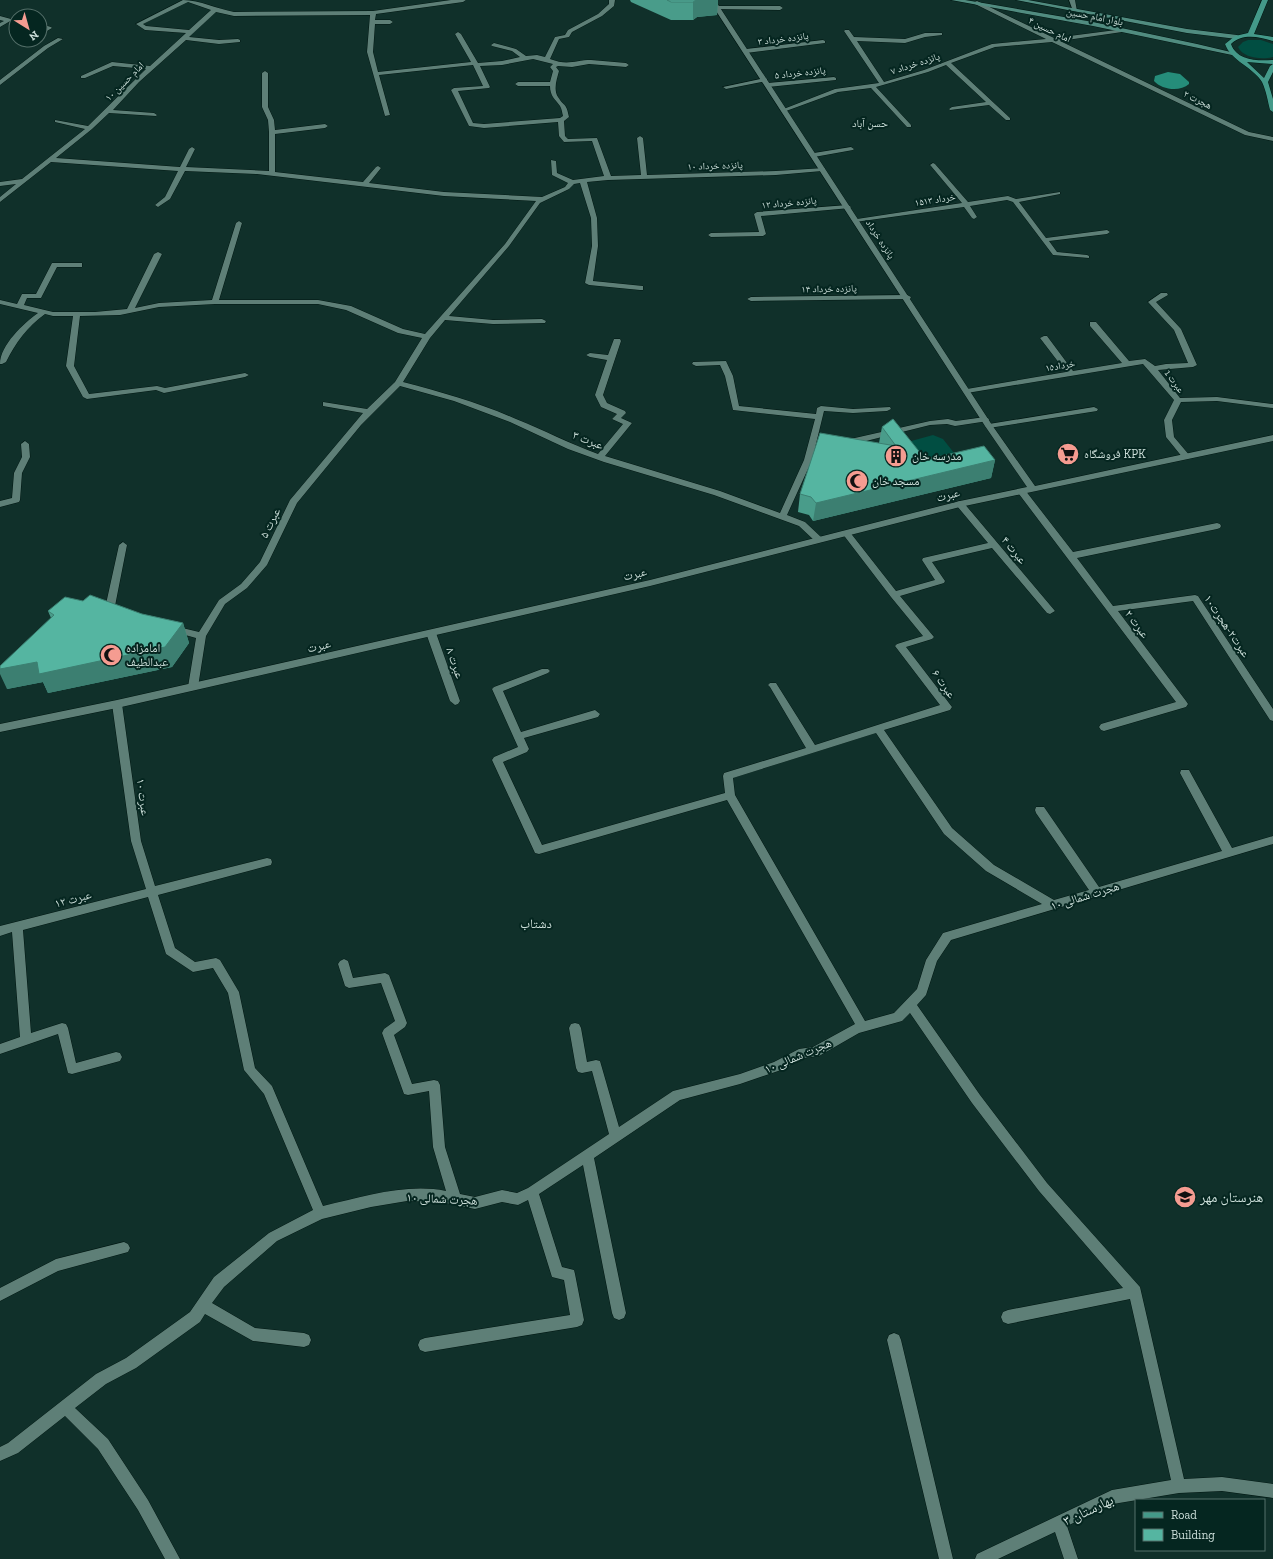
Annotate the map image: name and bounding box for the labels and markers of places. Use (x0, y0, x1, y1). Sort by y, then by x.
supermarket icon: فروشگاه KPK (1055, 441, 1081, 467)
building icon: مدرسه خان (883, 443, 909, 469)
place label: فروشگاه KPK (1084, 447, 1146, 461)
place label: مدرسه خان (912, 449, 962, 463)
mosque icon: مسجد خان (844, 468, 870, 494)
place label: مسجد خان (872, 474, 920, 488)
place label: امامزاده عبدالطیف (126, 641, 168, 669)
mosque icon: امامزاده عبدالطیف (98, 642, 124, 668)
school or university icon: هنرستان مهر (1172, 1184, 1198, 1210)
place label: هنرستان مهر (1199, 1189, 1263, 1206)

